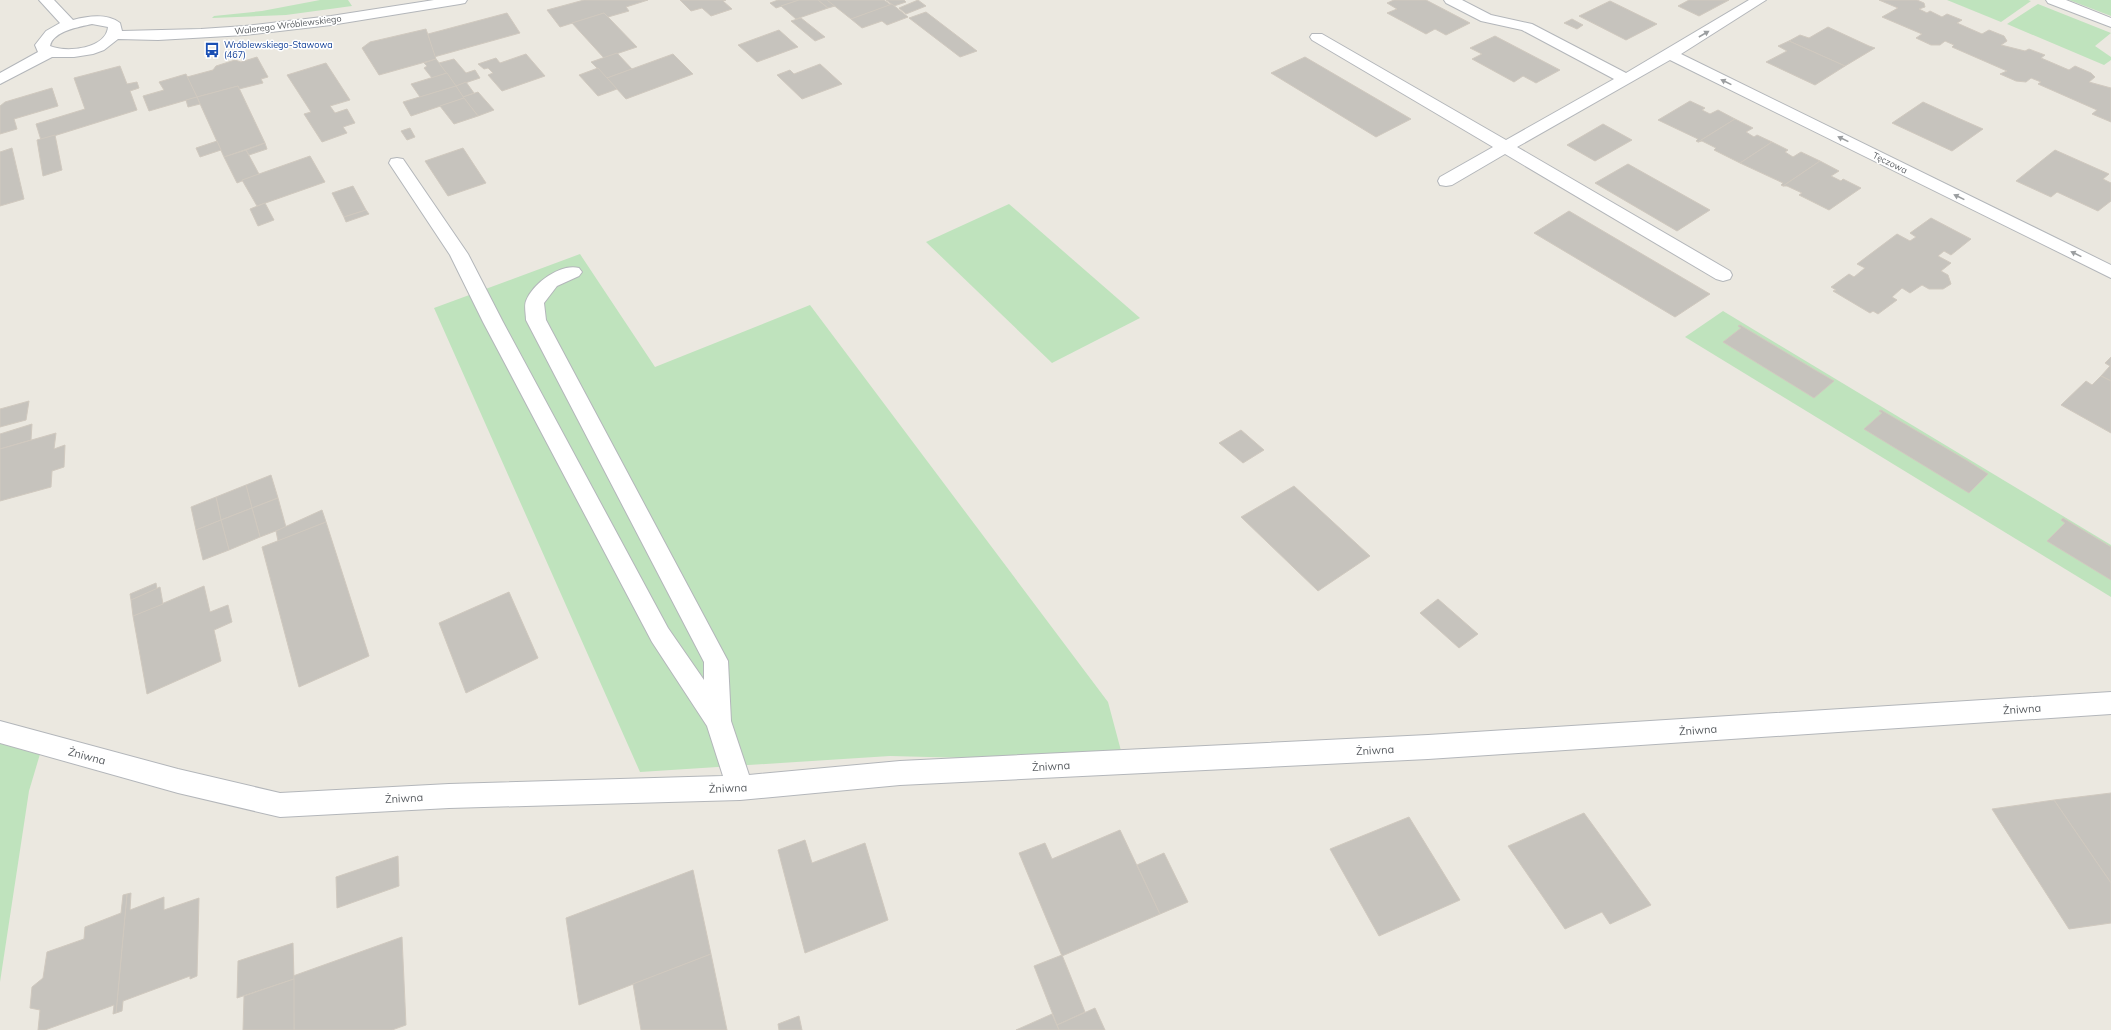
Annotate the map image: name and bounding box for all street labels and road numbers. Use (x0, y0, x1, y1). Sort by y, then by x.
street label: Walerego Wróblewskiego (234, 12, 342, 37)
street label: Tęczowa (1871, 150, 1909, 176)
street label: Żniwna (2002, 701, 2042, 717)
street label: Żniwna (1678, 722, 1718, 738)
street label: Żniwna (1356, 742, 1394, 758)
street label: Żniwna (67, 744, 107, 768)
street label: Żniwna (1032, 758, 1070, 774)
street label: Żniwna (709, 780, 747, 796)
street label: Żniwna (385, 790, 423, 806)

